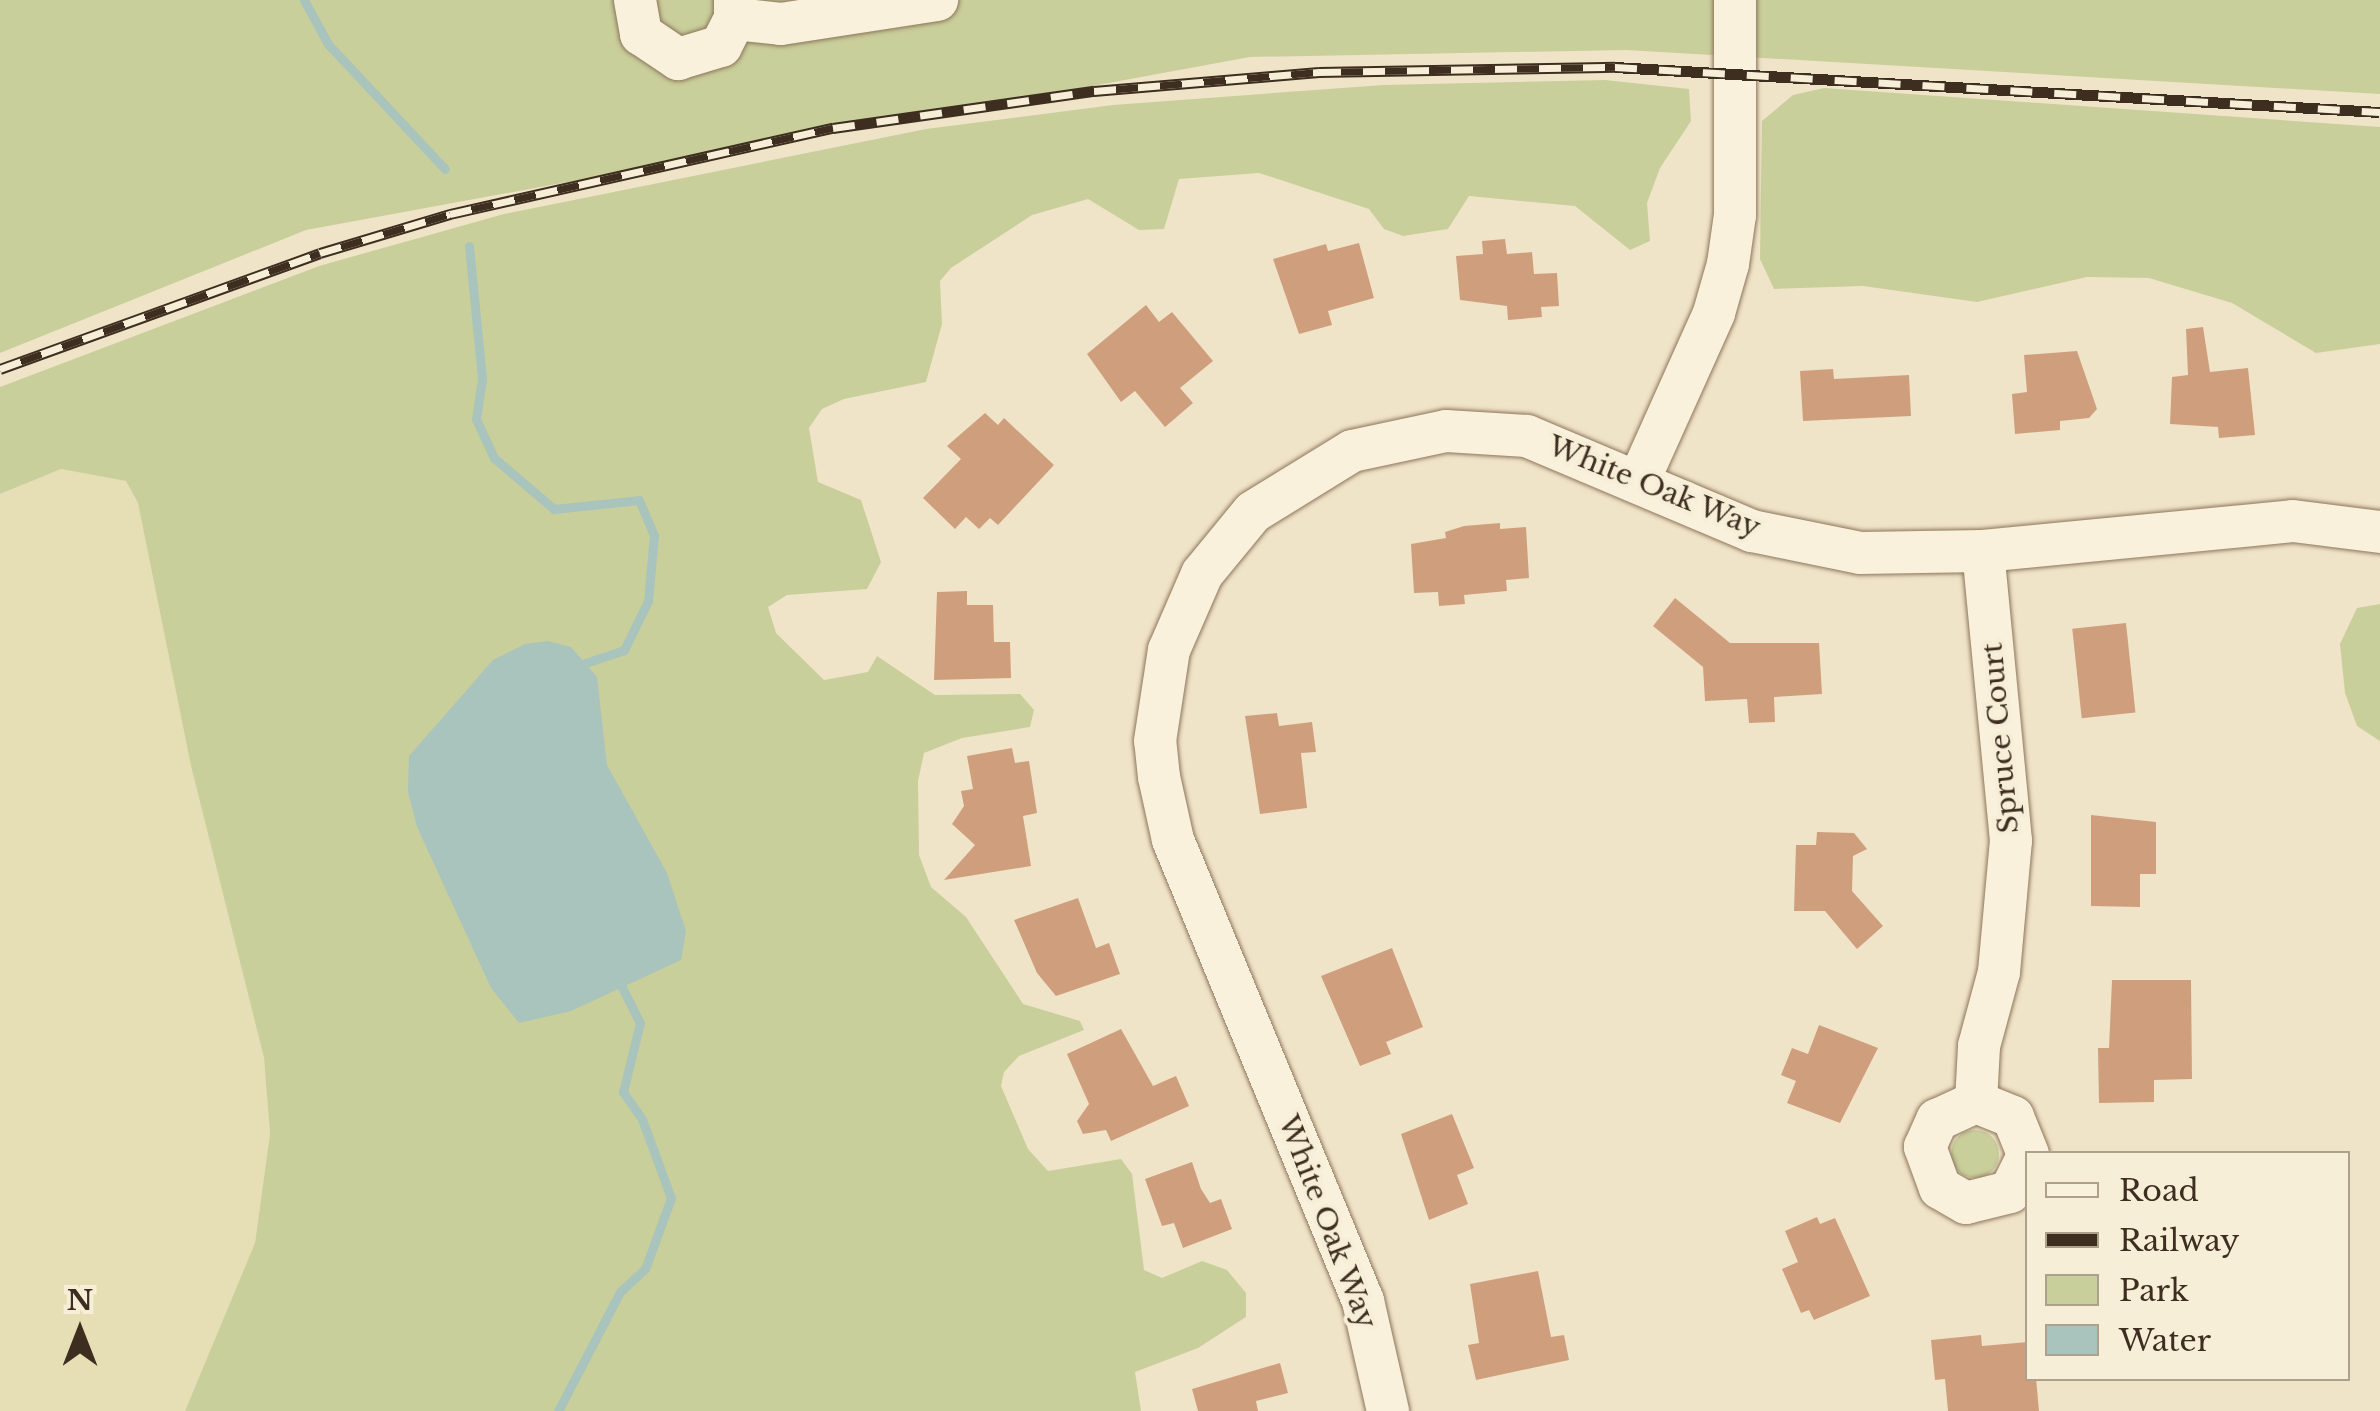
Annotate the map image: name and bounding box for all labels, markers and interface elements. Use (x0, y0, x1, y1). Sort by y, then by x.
street label: White Oak Way (1542, 429, 1766, 545)
street label: Spruce Court (1976, 641, 2026, 835)
street label: White Oak Way (1271, 1110, 1383, 1334)
legend (2025, 1151, 2350, 1381)
text: Road (2119, 1172, 2199, 1209)
text: Railway (2119, 1222, 2239, 1259)
text: Park (2119, 1272, 2189, 1309)
north arrow (30, 1281, 130, 1381)
text: N (67, 1283, 93, 1318)
text: Water (2119, 1322, 2211, 1359)

